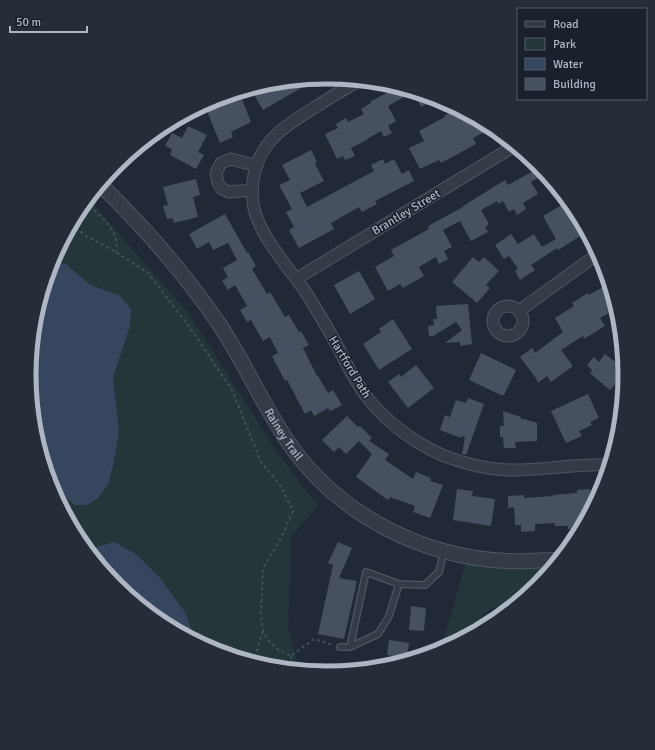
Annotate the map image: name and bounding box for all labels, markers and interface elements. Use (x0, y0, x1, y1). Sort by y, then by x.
scale bar (10, 8, 87, 34)
legend (517, 8, 647, 100)
text: 50 m (16, 15, 41, 30)
text: Road (553, 17, 579, 32)
text: Park (553, 37, 576, 52)
text: Water (553, 57, 584, 72)
text: Building (553, 77, 596, 92)
street label: Brantley Street (369, 186, 443, 239)
street label: Hartford Path (325, 333, 374, 401)
street label: Rainey Trail (261, 406, 306, 464)

